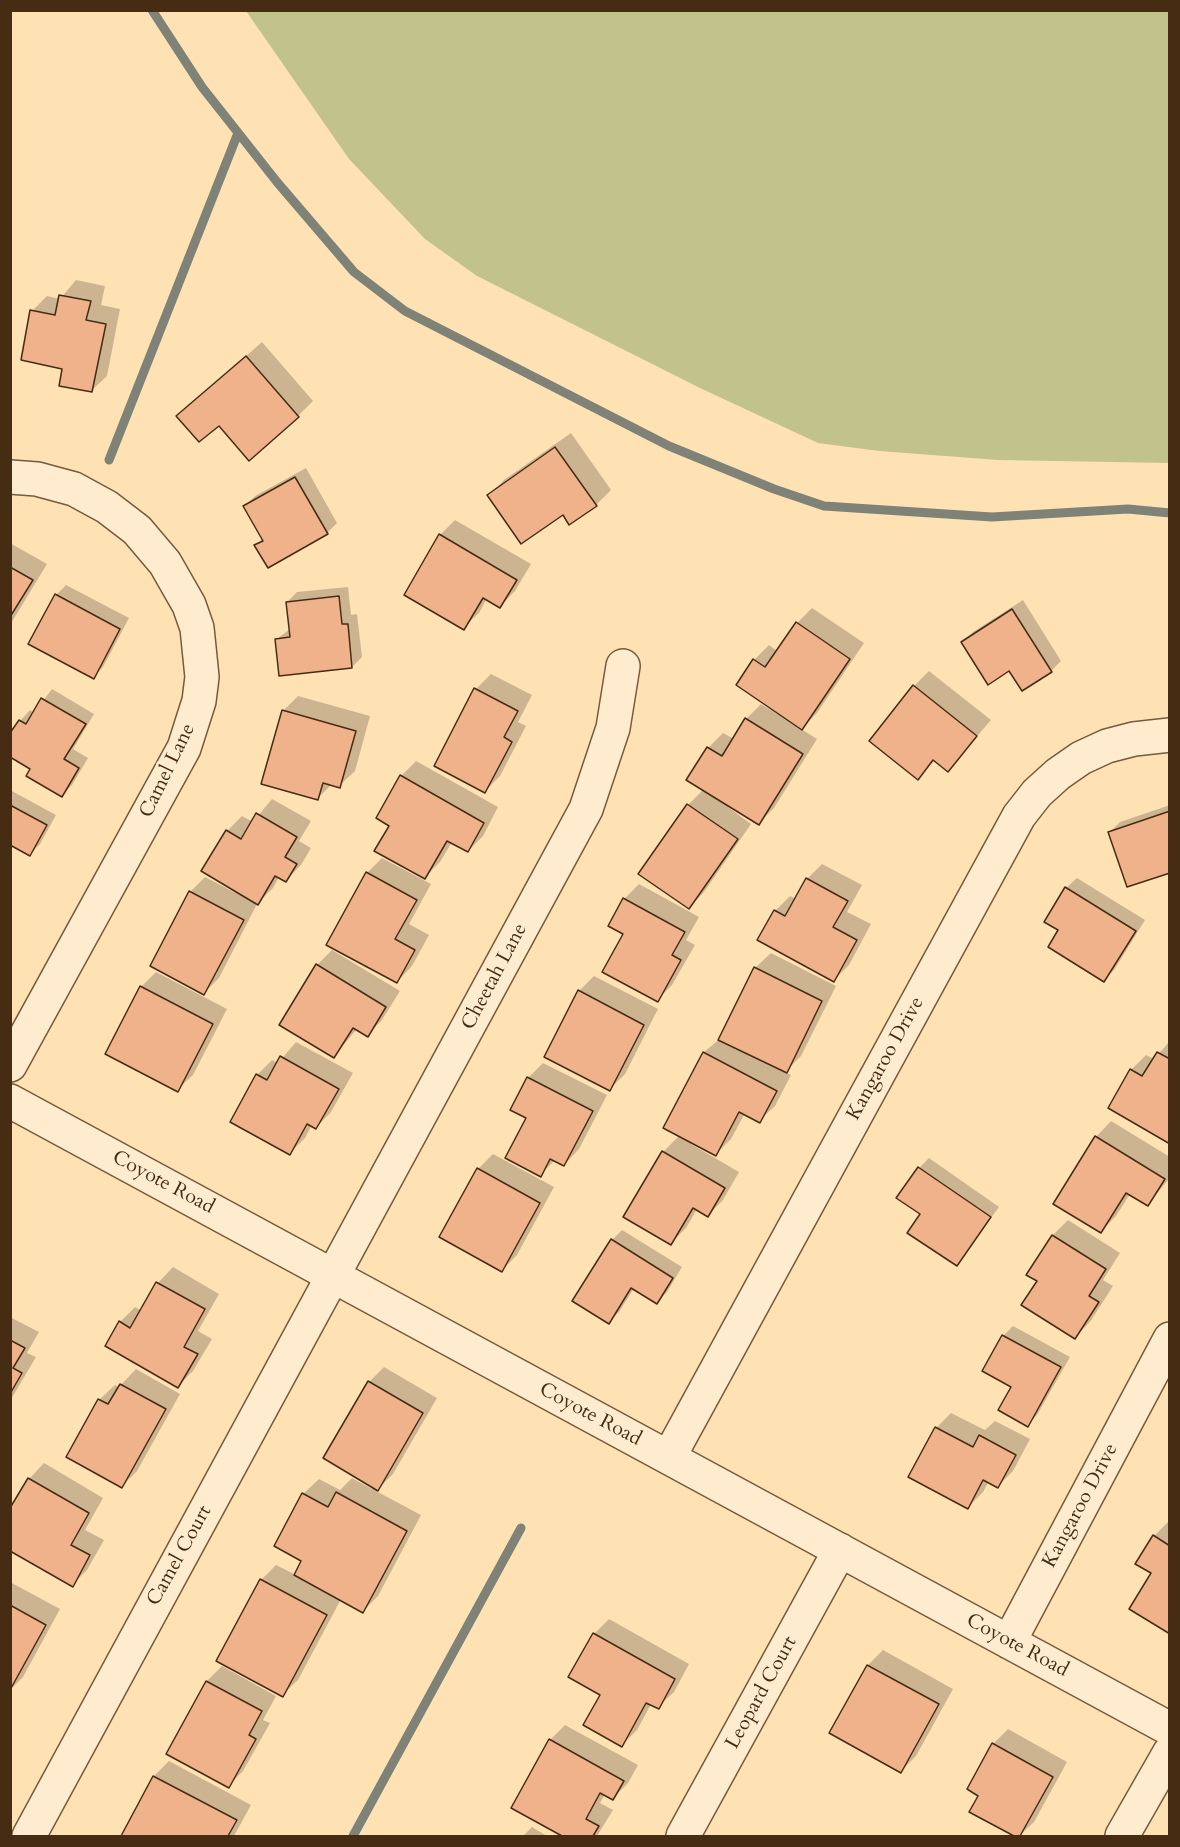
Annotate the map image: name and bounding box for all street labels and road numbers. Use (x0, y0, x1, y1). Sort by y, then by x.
street label: Camel Lane (135, 720, 201, 822)
street label: Cheetah Lane (457, 920, 533, 1034)
street label: Kangaroo Drive (842, 993, 930, 1125)
street label: Coyote Road (108, 1146, 218, 1220)
street label: Coyote Road (535, 1378, 645, 1452)
street label: Kangaroo Drive (1038, 1440, 1124, 1572)
street label: Camel Court (143, 1502, 217, 1610)
street label: Coyote Road (962, 1609, 1072, 1683)
street label: Leopard Court (721, 1632, 803, 1754)

